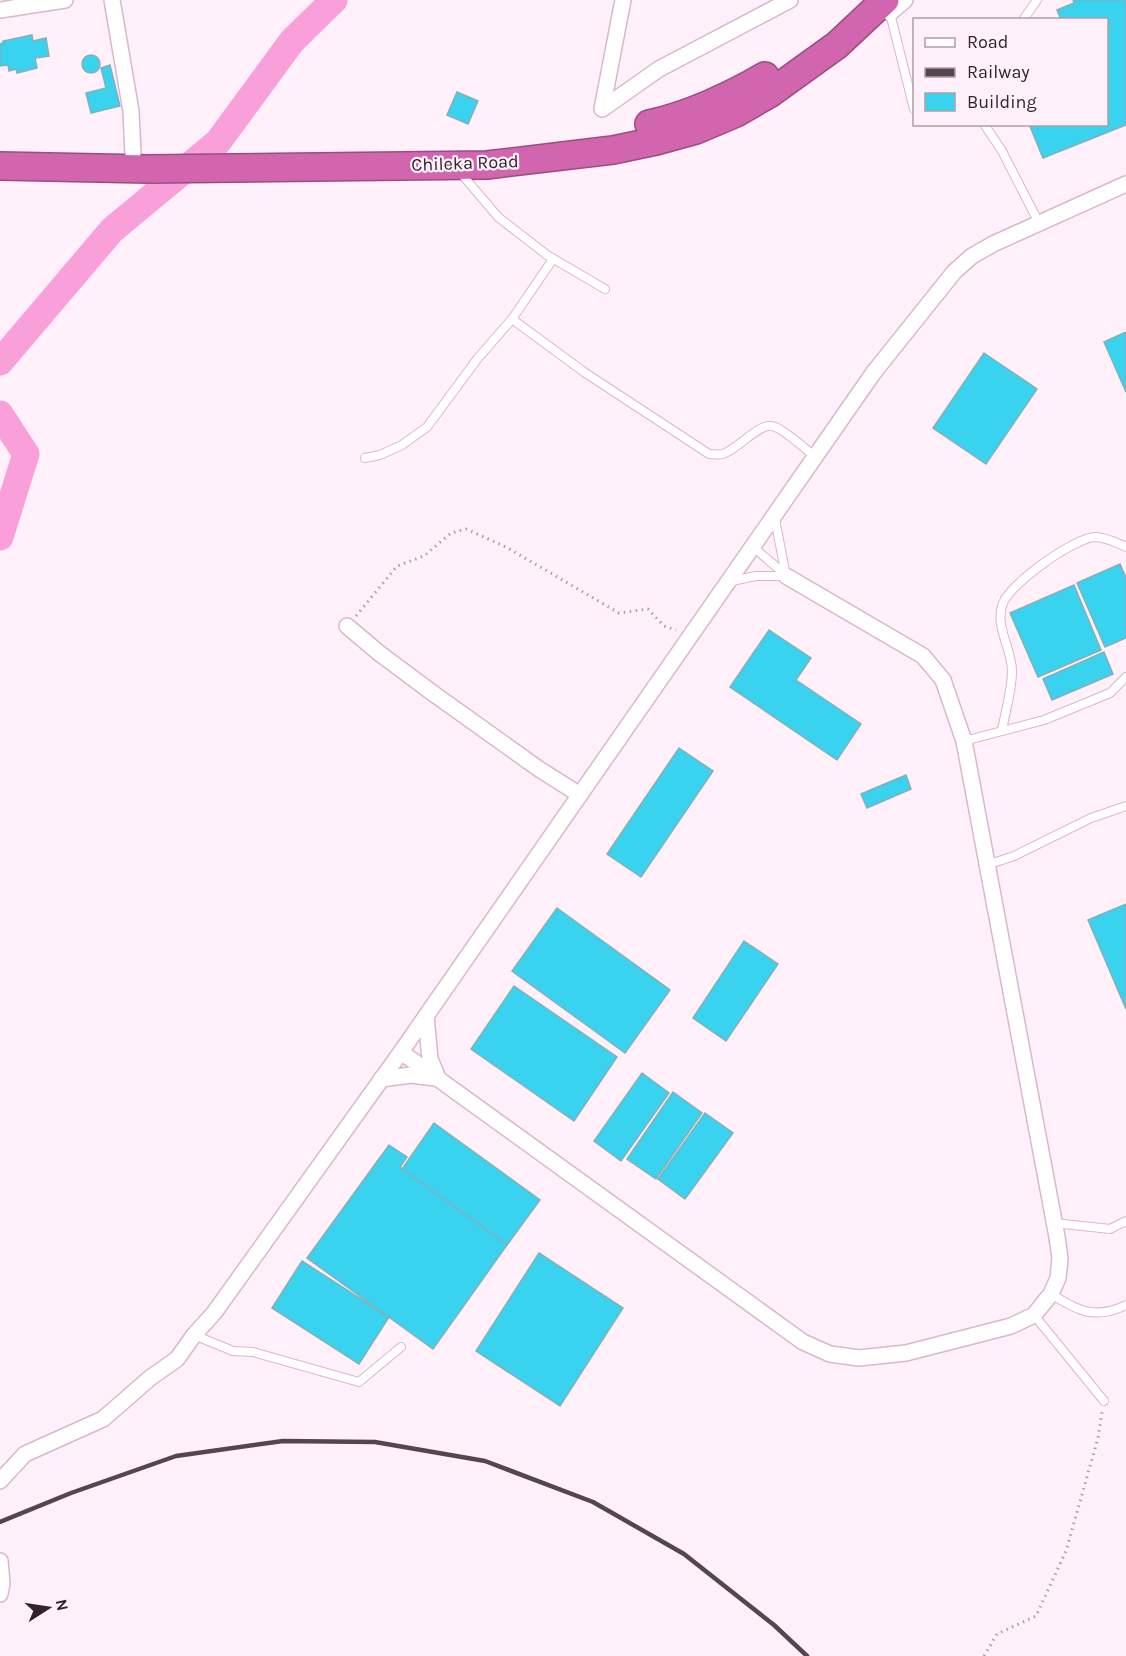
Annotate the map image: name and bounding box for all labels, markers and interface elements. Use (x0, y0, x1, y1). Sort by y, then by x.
legend (913, 18, 1108, 126)
text: Road (967, 31, 1008, 53)
text: Railway (967, 61, 1030, 83)
text: Building (967, 91, 1037, 113)
street label: Chileka Road (411, 150, 519, 176)
north arrow (18, 1578, 78, 1638)
text: N (52, 1597, 73, 1613)

